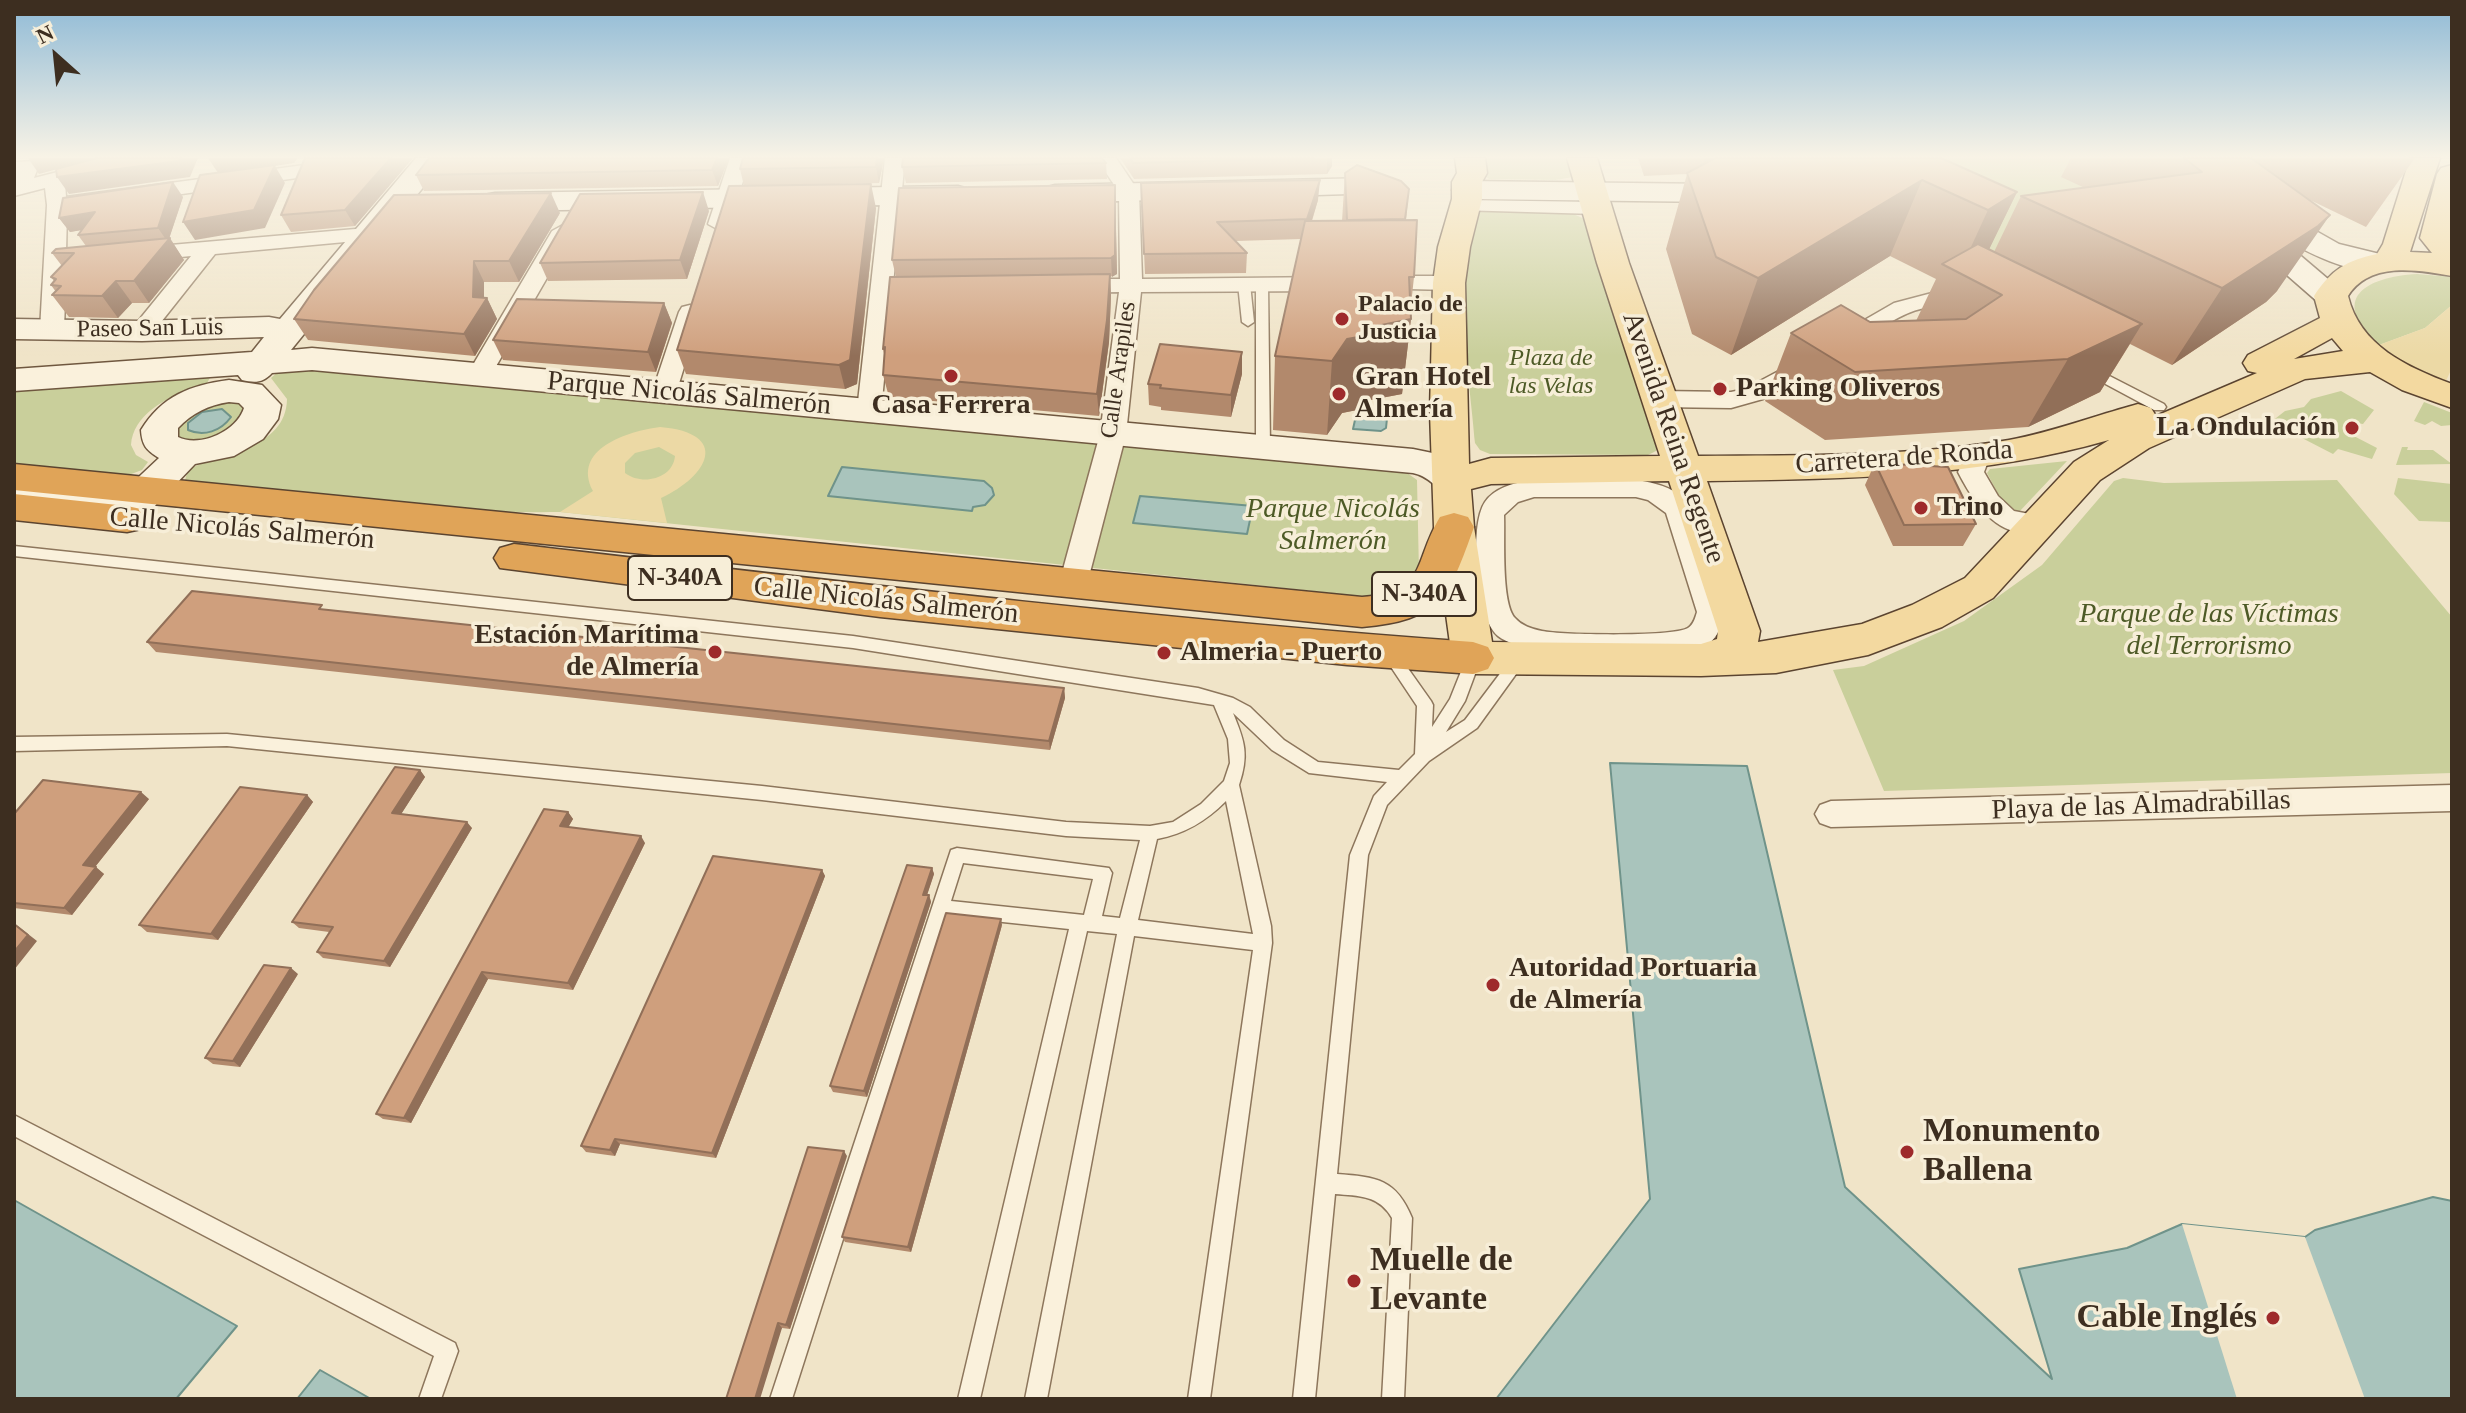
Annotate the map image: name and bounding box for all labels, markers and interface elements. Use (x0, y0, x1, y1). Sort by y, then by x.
north arrow (16, 16, 96, 96)
text: N (32, 19, 58, 49)
place label: Palacio de Justicia (1358, 291, 1464, 347)
street label: Calle Arapiles (1095, 301, 1143, 439)
street label: Avenida Reina Regente (1613, 304, 1733, 572)
marker: Palacio de Justicia (1333, 310, 1351, 328)
street label: Paseo San Luis (74, 313, 226, 345)
park label: Plaza de las Velas (1507, 345, 1595, 401)
place label: Gran Hotel Almería (1355, 361, 1484, 427)
street label: Parque Nicolás Salmerón (541, 364, 837, 424)
marker: Casa Ferrera (942, 367, 960, 385)
place label: Parking Oliveros (1736, 372, 1934, 406)
marker: Parking Oliveros (1711, 380, 1729, 398)
marker: Gran Hotel Almería (1330, 385, 1348, 403)
place label: Casa Ferrera (875, 389, 1027, 423)
place label: La Ondulación (2165, 411, 2336, 445)
marker: La Ondulación (2343, 419, 2361, 437)
street label: Carretera de Ronda (1789, 433, 2019, 483)
place label: Trino (1937, 491, 1997, 525)
park label: Parque Nicolás Salmerón (1245, 493, 1421, 559)
marker: Trino (1912, 499, 1930, 517)
street label: Calle Nicolás Salmerón (107, 501, 377, 557)
road number: N-340A (628, 556, 732, 600)
street label: Calle Nicolás Salmerón (751, 570, 1021, 632)
road number: N-340A (1372, 572, 1476, 616)
park label: Parque de las Víctimas del Terrorismo (2076, 598, 2342, 664)
place label: Estación Marítima de Almería (478, 619, 699, 685)
place label: Almeria - Puerto (1180, 636, 1379, 670)
marker: Estación Marítima de Almería (706, 643, 724, 661)
marker: Almeria - Puerto (1155, 644, 1173, 662)
street label: Playa de las Almadrabillas (1988, 784, 2294, 828)
place label: Autoridad Portuaria de Almería (1509, 952, 1748, 1018)
marker: Autoridad Portuaria de Almería (1484, 976, 1502, 994)
place label: Monumento Ballena (1923, 1112, 2103, 1192)
marker: Monumento Ballena (1898, 1143, 1916, 1161)
place label: Muelle de Levante (1370, 1241, 1514, 1320)
marker: Muelle de Levante (1345, 1272, 1363, 1290)
place label: Cable Inglés (2080, 1298, 2257, 1338)
marker: Cable Inglés (2264, 1309, 2282, 1327)

